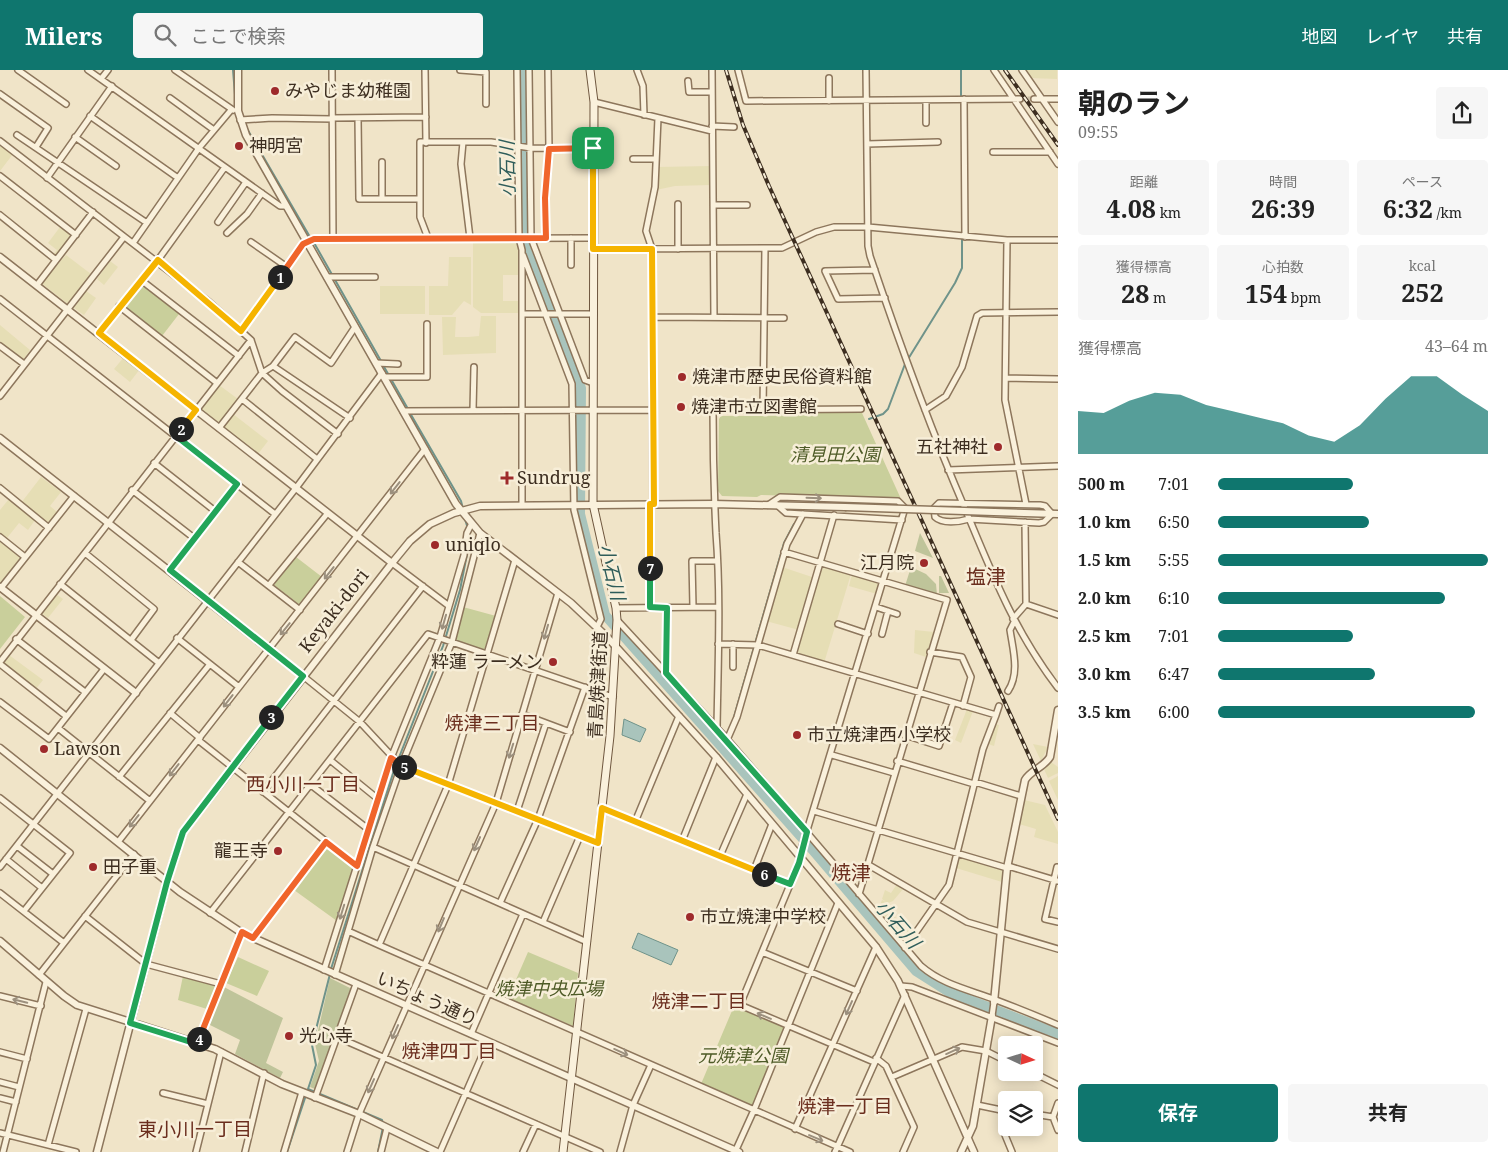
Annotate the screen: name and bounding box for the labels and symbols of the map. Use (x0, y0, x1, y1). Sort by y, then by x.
place label: みやじま幼稚園 (285, 78, 411, 102)
marker: みやじま幼稚園 (269, 85, 281, 97)
pin (572, 127, 614, 169)
place label: 神明宮 (249, 133, 303, 157)
water label: 小石川 (493, 138, 520, 198)
marker: 神明宮 (233, 140, 245, 152)
pin: 1 (268, 264, 292, 290)
place label: 焼津市歴史民俗資料館 (692, 364, 872, 388)
marker: 焼津市歴史民俗資料館 (676, 371, 688, 383)
place label: 焼津市立図書館 (691, 394, 817, 418)
marker: 焼津市立図書館 (675, 401, 687, 413)
pin: 2 (168, 416, 194, 442)
place label: 五社神社 (916, 434, 988, 458)
marker: 五社神社 (992, 441, 1004, 453)
park label: 清見田公園 (790, 442, 883, 466)
place label: Sundrug (517, 465, 591, 489)
marker: Sundrug (501, 472, 513, 484)
one-way arrow (390, 481, 400, 495)
one-way arrow (806, 493, 822, 503)
place label: uniqlo (445, 532, 501, 556)
marker: uniqlo (429, 539, 441, 551)
water label: 小石川 (592, 541, 632, 605)
place label: 江月院 (860, 550, 914, 574)
pin: 7 (638, 556, 662, 580)
marker: 江月院 (918, 557, 930, 569)
district label: 塩津 (966, 563, 1006, 590)
street label: Keyaki-dori (293, 564, 374, 657)
one-way arrow (323, 566, 334, 579)
one-way arrow (439, 613, 449, 629)
one-way arrow (279, 623, 290, 636)
one-way arrow (541, 623, 551, 639)
street label: 青島焼津街道 (582, 630, 612, 740)
place label: 粋蓮 ラーメン (431, 649, 543, 673)
marker: 粋蓮 ラーメン (547, 656, 559, 668)
one-way arrow (223, 694, 234, 707)
pin: 3 (258, 704, 284, 730)
district label: 焼津三丁目 (444, 710, 540, 736)
place label: 市立焼津西小学校 (807, 722, 951, 746)
marker: 市立焼津西小学校 (791, 729, 803, 741)
place label: Lawson (54, 736, 121, 760)
one-way arrow (506, 742, 516, 758)
marker: Lawson (38, 743, 50, 755)
pin: 5 (392, 754, 416, 780)
one-way arrow (169, 764, 180, 777)
district label: 西小川一丁目 (246, 771, 360, 797)
one-way arrow (129, 814, 140, 827)
one-way arrow (471, 836, 481, 851)
place label: 龍王寺 (214, 838, 268, 862)
marker: 龍王寺 (272, 845, 284, 857)
place label: 田子重 (103, 854, 157, 878)
district label: 焼津 (831, 859, 871, 886)
marker: 田子重 (87, 861, 99, 873)
pin: 6 (752, 862, 776, 886)
water label: 小石川 (869, 894, 928, 956)
one-way arrow (337, 904, 347, 920)
place label: 市立焼津中学校 (700, 904, 826, 928)
marker: 市立焼津中学校 (684, 911, 696, 923)
one-way arrow (436, 917, 446, 932)
street label: いちょう通り (373, 965, 482, 1031)
park label: 焼津中央広場 (495, 976, 605, 1000)
district label: 焼津二丁目 (651, 988, 747, 1014)
one-way arrow (13, 996, 29, 1005)
one-way arrow (844, 1000, 854, 1015)
one-way arrow (757, 1010, 772, 1020)
place label: 光心寺 (299, 1023, 353, 1047)
one-way arrow (390, 1024, 399, 1039)
pin: 4 (186, 1026, 212, 1052)
marker: 光心寺 (283, 1030, 295, 1042)
north arrow (998, 1036, 1042, 1081)
district label: 焼津四丁目 (401, 1038, 497, 1064)
park label: 元焼津公園 (698, 1043, 791, 1067)
one-way arrow (945, 1045, 960, 1055)
one-way arrow (613, 1047, 628, 1057)
one-way arrow (366, 1078, 376, 1093)
district label: 焼津一丁目 (797, 1093, 893, 1119)
district label: 東小川一丁目 (138, 1116, 252, 1142)
one-way arrow (808, 1133, 823, 1143)

